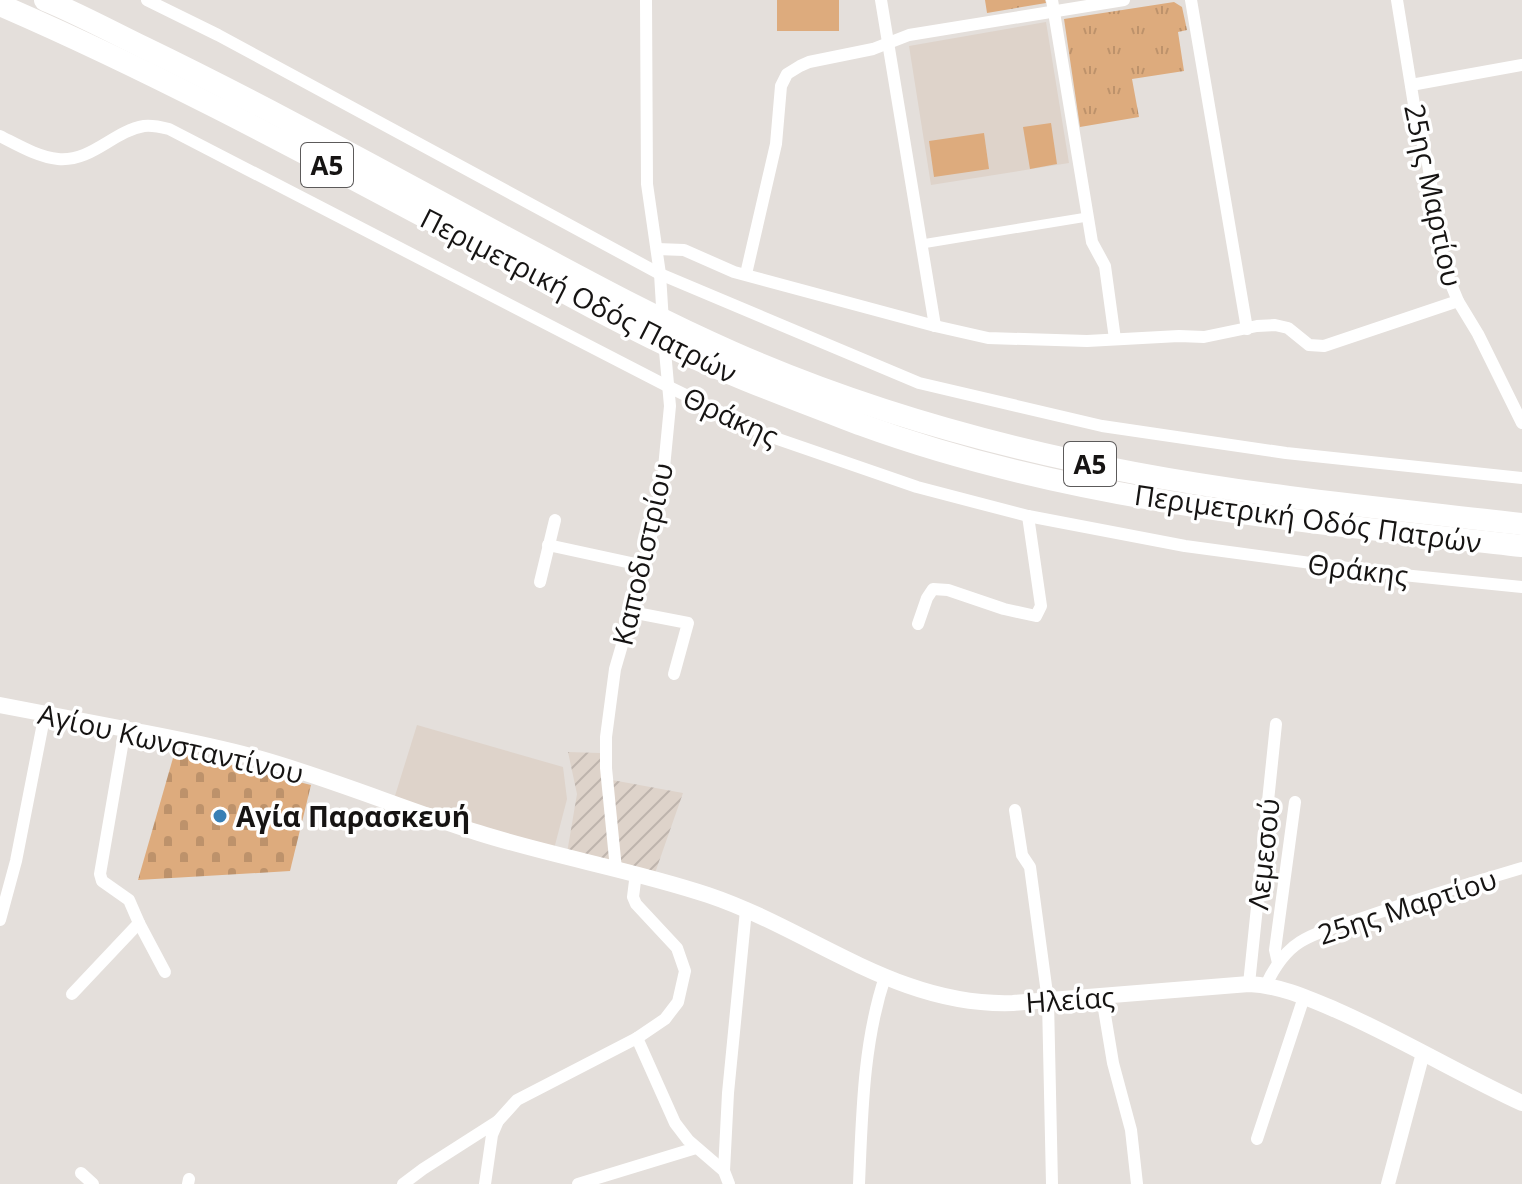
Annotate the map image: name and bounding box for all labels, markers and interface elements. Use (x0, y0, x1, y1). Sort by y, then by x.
street label: 25ης Μαρτίου (1396, 100, 1472, 290)
road number: Α5 (301, 143, 353, 187)
street label: Περιμετρική Οδός Πατρών (414, 199, 744, 391)
street label: Θράκης (677, 377, 785, 455)
road number: Α5 (1064, 442, 1116, 486)
street label: Καποδιστρίου (603, 459, 681, 649)
street label: Περιμετρική Οδός Πατρών (1132, 475, 1484, 561)
street label: Θράκης (1306, 544, 1410, 594)
street label: Αγίου Κωνσταντίνου (35, 694, 307, 792)
street label: Λεμεσού (1238, 796, 1288, 912)
place label: Αγία Παρασκευή (236, 797, 470, 835)
marker: Αγία Παρασκευή (211, 807, 229, 825)
street label: 25ης Μαρτίου (1313, 859, 1501, 953)
street label: Ηλείας (1024, 977, 1116, 1021)

